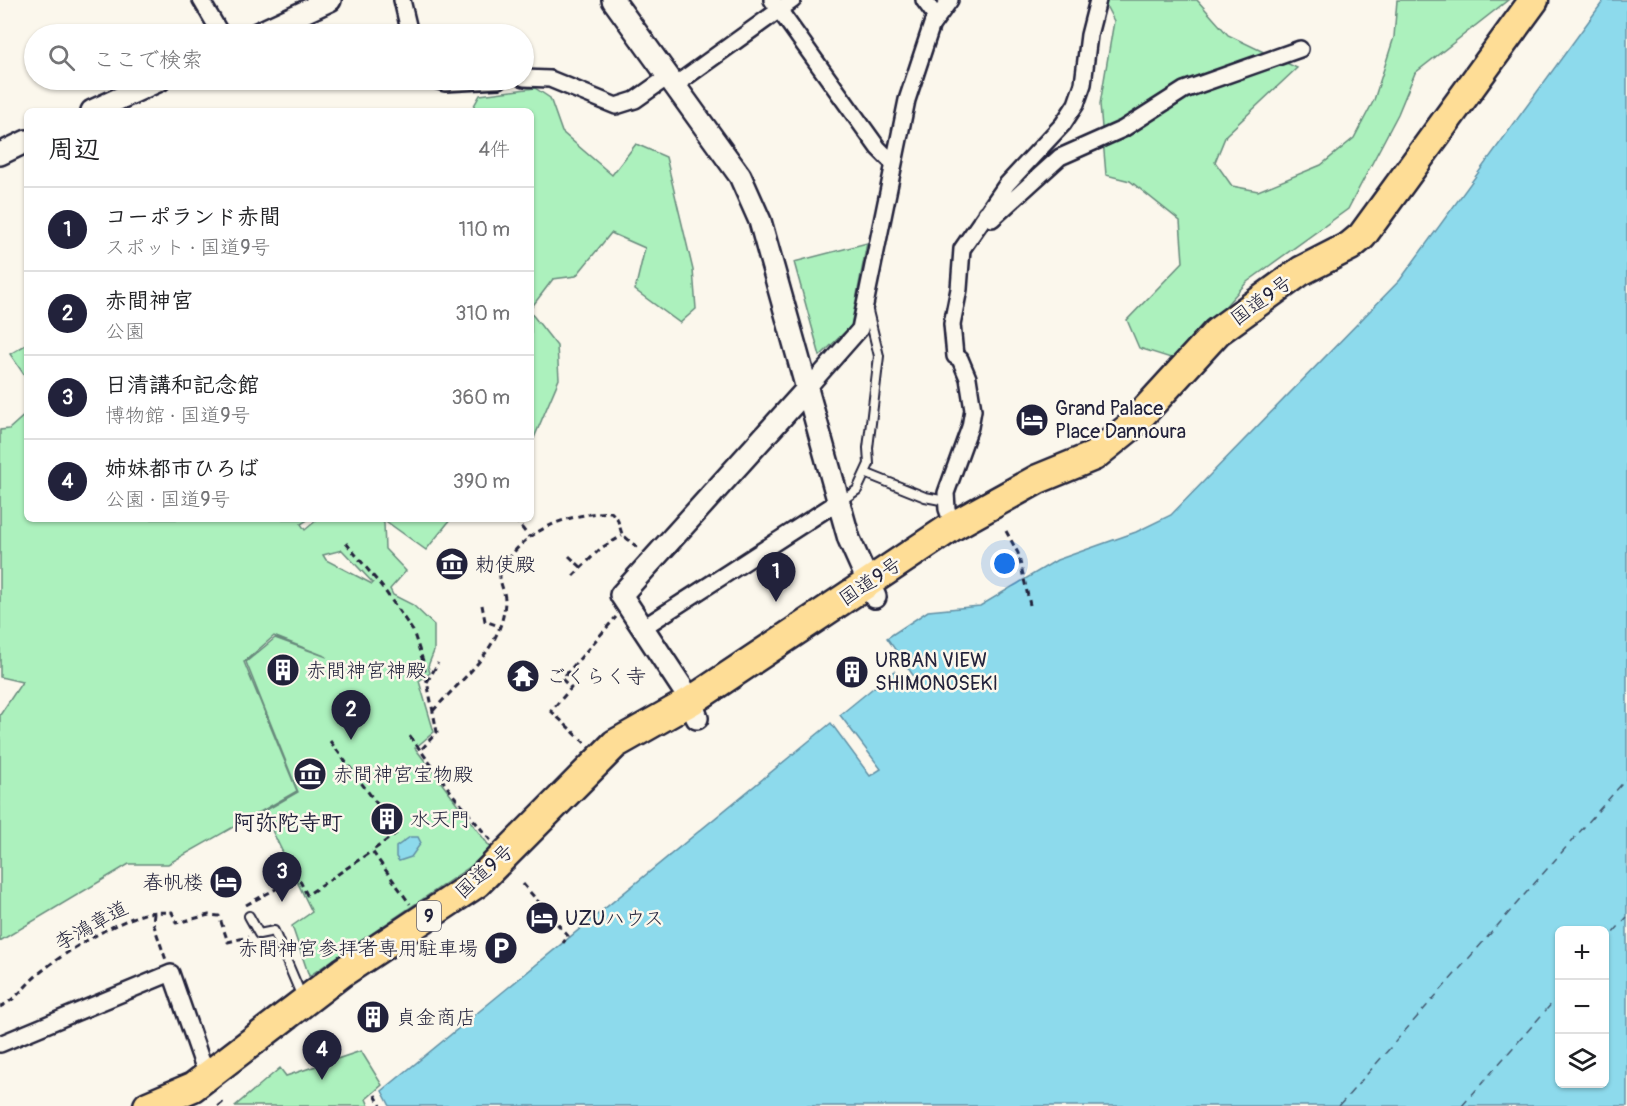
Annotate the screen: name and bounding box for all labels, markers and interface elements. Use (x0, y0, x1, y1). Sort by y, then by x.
search box (24, 24, 534, 90)
icon: search (45, 41, 78, 74)
text: ここで検索 (93, 46, 203, 74)
text: 周辺 (48, 134, 100, 166)
text: 4件 (478, 137, 510, 162)
text: コーポランド赤間 (105, 203, 281, 231)
text: 1 (64, 217, 71, 242)
text: 110 m (459, 217, 510, 242)
text: スポット · 国道9号 (105, 235, 270, 260)
street label: 国道9号 (1226, 270, 1297, 331)
text: 赤間神宮 (105, 287, 193, 315)
text: 2 (62, 301, 73, 326)
text: 310 m (455, 301, 510, 326)
text: 公園 (105, 319, 145, 344)
text: 日清講和記念館 (105, 371, 259, 399)
text: 3 (62, 385, 73, 410)
text: 360 m (451, 385, 510, 410)
place label: Grand Palace Place Dannoura (1055, 396, 1186, 444)
hotel icon: Grand Palace Place Dannoura (1014, 402, 1050, 438)
text: 博物館 · 国道9号 (105, 403, 250, 428)
text: 姉妹都市ひろば (105, 455, 259, 483)
text: 4 (62, 469, 73, 494)
text: 390 m (453, 469, 510, 494)
text: 公園 · 国道9号 (105, 487, 230, 512)
museum icon: 勅使殿 (434, 546, 470, 582)
your location (990, 549, 1019, 578)
street label: 国道9号 (834, 551, 906, 611)
place label: 勅使殿 (475, 552, 535, 577)
pin: 1 (756, 552, 796, 602)
place label: URBAN VIEW SHIMONOSEKI (875, 648, 998, 696)
building icon: 赤間神宮神殿 (265, 652, 301, 688)
building icon: URBAN VIEW SHIMONOSEKI (834, 654, 870, 690)
place label: 赤間神宮神殿 (306, 658, 426, 683)
temple icon: ごくらく寺 (505, 658, 541, 694)
place label: ごくらく寺 (546, 664, 646, 689)
pin: 2 (332, 690, 370, 740)
museum icon: 赤間神宮宝物殿 (292, 756, 328, 792)
place label: 赤間神宮宝物殿 (333, 762, 473, 787)
building icon: 水天門 (369, 801, 405, 837)
place label: 水天門 (410, 807, 470, 832)
district label: 阿弥陀寺町 (233, 809, 343, 837)
street label: 国道9号 (450, 839, 519, 904)
pin: 3 (262, 852, 302, 902)
hotel icon: 春帆楼 (208, 864, 244, 900)
place label: 春帆楼 (143, 870, 203, 895)
street label: 李鴻章道 (50, 895, 132, 956)
hotel icon: UZUハウス (524, 900, 560, 936)
road number: 9 (417, 901, 441, 931)
place label: UZUハウス (565, 906, 664, 931)
map controls (1555, 926, 1609, 1088)
button: + (1555, 926, 1609, 980)
parking icon: 赤間神宮参拝者専用駐車場 (483, 930, 519, 966)
place label: 赤間神宮参拝者専用駐車場 (238, 936, 478, 961)
button: − (1555, 980, 1609, 1034)
building icon: 貞金商店 (355, 999, 391, 1035)
place label: 貞金商店 (396, 1005, 476, 1030)
pin: 4 (302, 1030, 342, 1080)
button: layers (1555, 1034, 1609, 1088)

